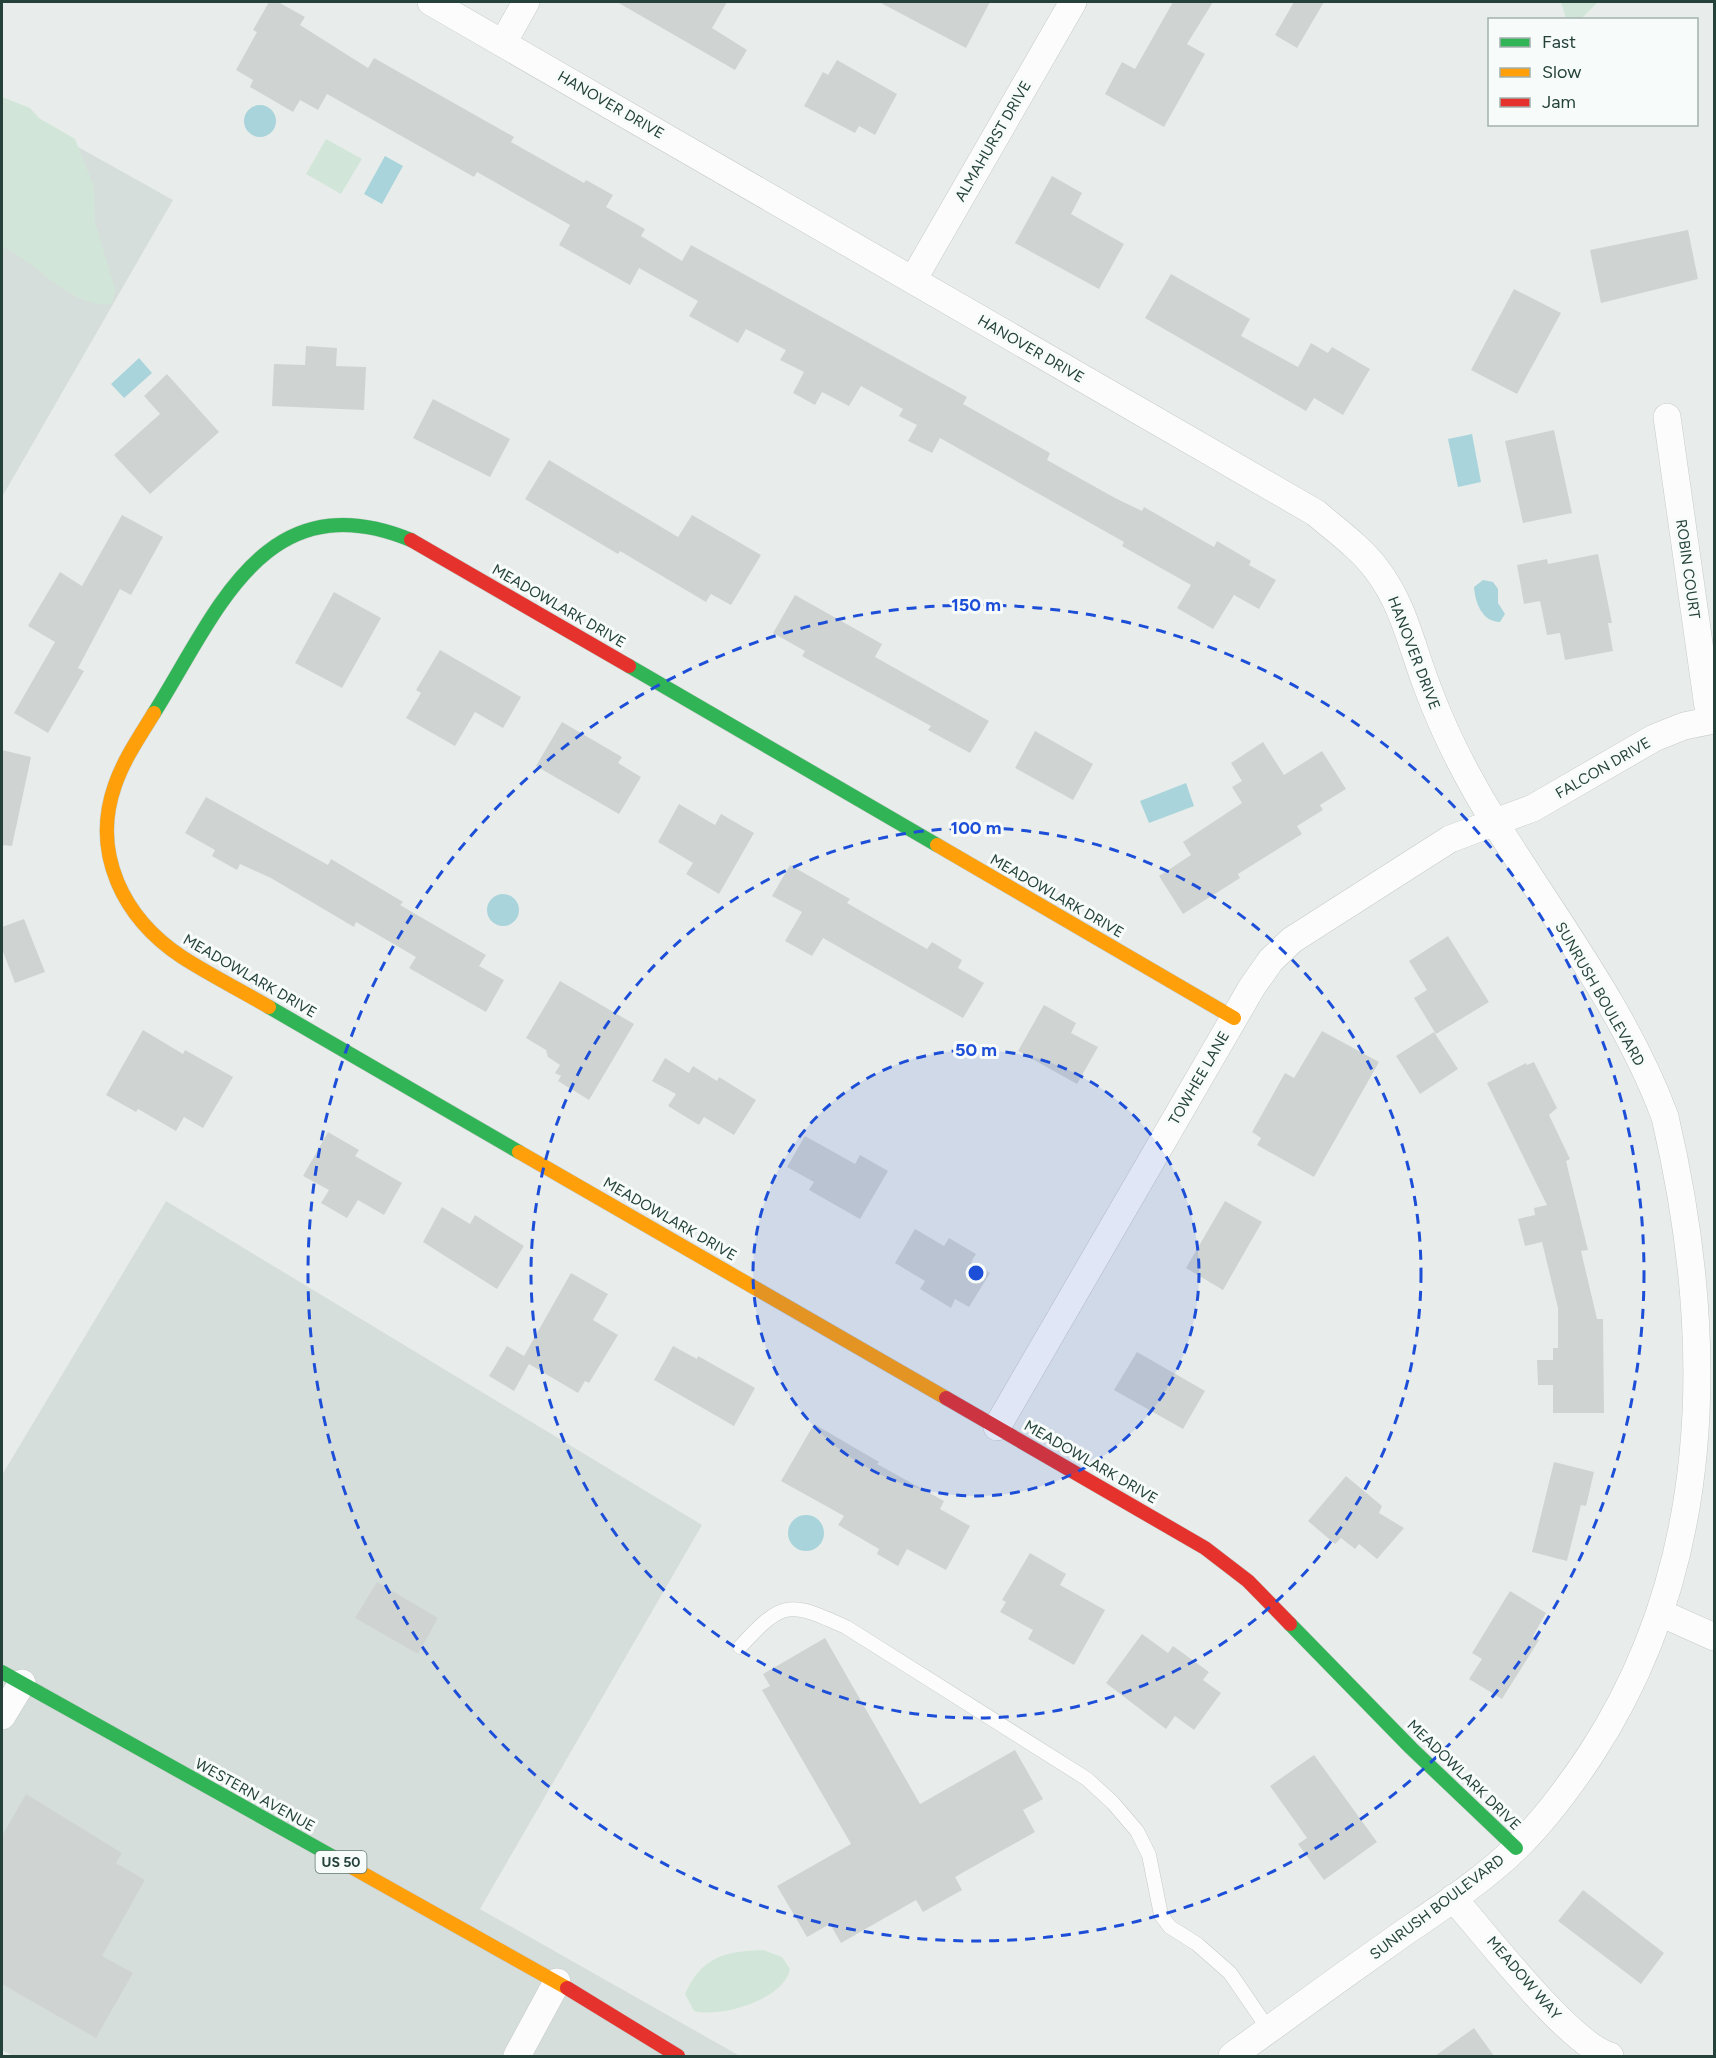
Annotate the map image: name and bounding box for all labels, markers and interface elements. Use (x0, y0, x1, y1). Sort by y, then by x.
legend (1488, 18, 1698, 126)
text: Fast (1542, 31, 1576, 53)
text: Slow (1542, 61, 1581, 83)
street label: HANOVER DRIVE (555, 67, 667, 143)
street label: ALMAHURST DRIVE (951, 77, 1035, 205)
text: Jam (1542, 91, 1576, 113)
street label: HANOVER DRIVE (975, 311, 1087, 387)
street label: ROBIN COURT (1672, 518, 1704, 621)
street label: MEADOWLARK DRIVE (489, 560, 629, 652)
text: 150 m (951, 594, 1001, 616)
street label: HANOVER DRIVE (1384, 594, 1444, 712)
street label: FALCON DRIVE (1552, 733, 1654, 803)
text: 100 m (951, 817, 1001, 839)
street label: MEADOWLARK DRIVE (987, 850, 1127, 942)
street label: SUNRUSH BOULEVARD (1551, 919, 1649, 1069)
street label: MEADOWLARK DRIVE (180, 930, 320, 1022)
street label: TOWHEE LANE (1165, 1028, 1233, 1128)
text: 50 m (955, 1039, 997, 1061)
street label: MEADOWLARK DRIVE (600, 1173, 740, 1265)
centre of rings (966, 1263, 986, 1283)
street label: MEADOWLARK DRIVE (1021, 1416, 1161, 1508)
street label: MEADOWLARK DRIVE (1403, 1716, 1525, 1834)
street label: WESTERN AVENUE (192, 1755, 318, 1835)
road number: US 50 (316, 1851, 366, 1873)
street label: SUNRUSH BOULEVARD (1366, 1851, 1508, 1963)
street label: MEADOW WAY (1483, 1933, 1565, 2023)

